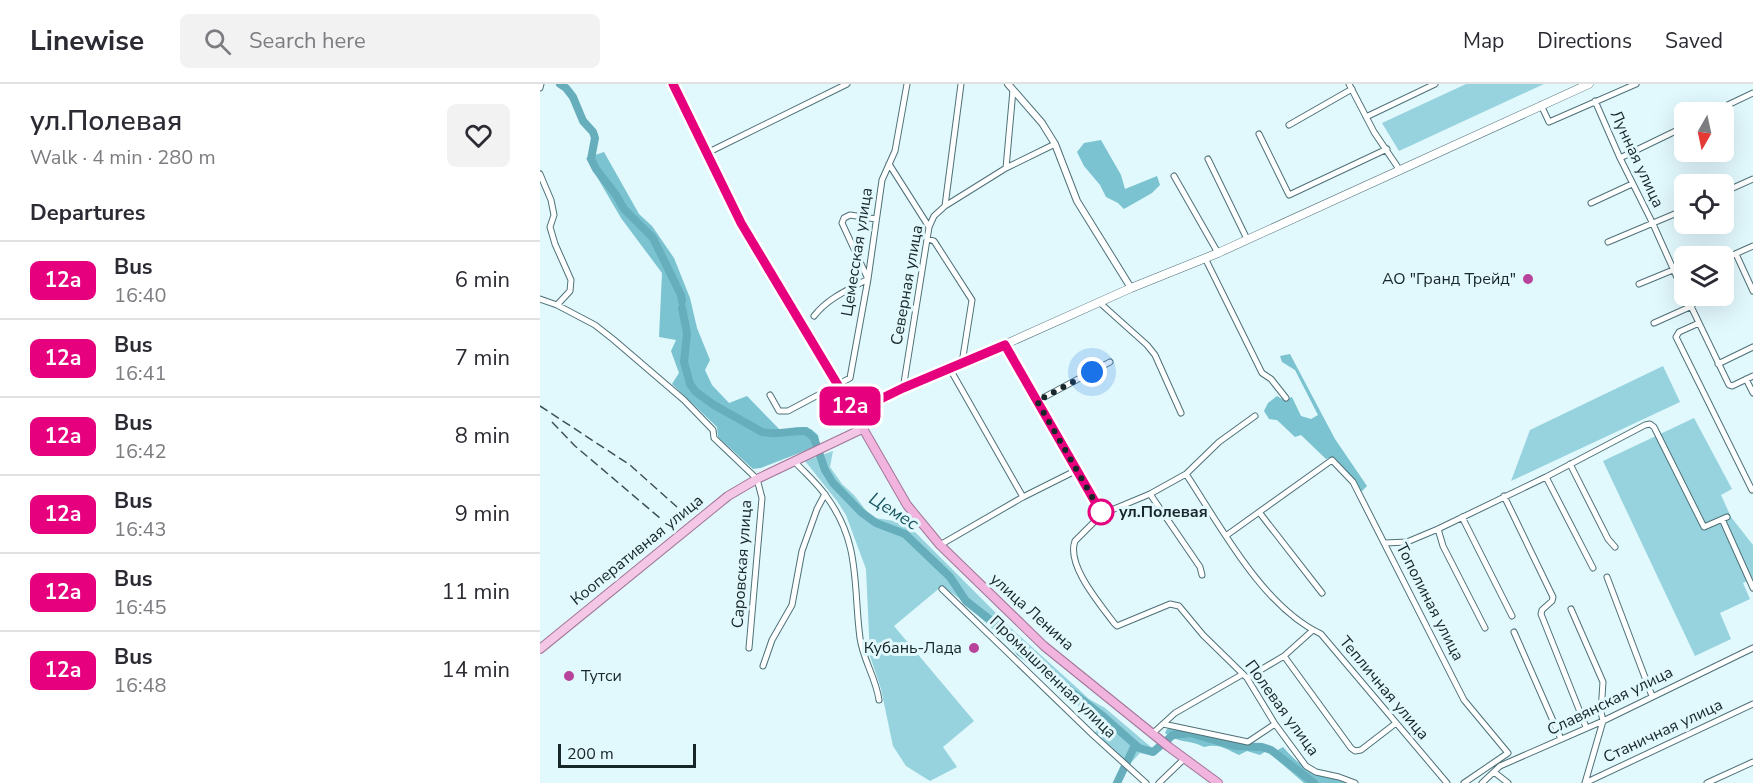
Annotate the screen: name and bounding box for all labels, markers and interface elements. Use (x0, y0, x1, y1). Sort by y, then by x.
search box (180, 14, 600, 68)
text: Linewise (30, 22, 144, 60)
icon: search (201, 25, 234, 58)
text: Search here (249, 26, 366, 56)
text: Map (1463, 27, 1504, 55)
text: Directions (1537, 27, 1632, 55)
text: Saved (1665, 27, 1723, 55)
text: ул.Полевая (30, 102, 182, 140)
north arrow (1674, 102, 1734, 162)
map controls (1674, 102, 1734, 306)
button: heart (447, 104, 510, 167)
street label: Лунная улица (1605, 107, 1669, 211)
text: Walk · 4 min · 280 m (30, 144, 216, 171)
button: locate (1674, 174, 1734, 234)
street label: Цемесская улица (836, 186, 878, 318)
text: Departures (30, 198, 145, 228)
street label: Северная улица (886, 223, 928, 347)
button: layers (1674, 246, 1734, 306)
text: Bus (114, 252, 153, 282)
text: 6 min (455, 265, 510, 295)
text: 12а (45, 266, 81, 294)
place label: АО "Гранд Трейд" (1382, 268, 1516, 290)
marker: АО "Гранд Трейд" (1521, 272, 1535, 286)
text: 16:40 (114, 282, 167, 309)
text: Bus (114, 330, 153, 360)
text: 7 min (455, 343, 510, 373)
text: 12а (45, 344, 81, 372)
your location (1077, 357, 1107, 387)
text: 16:41 (114, 360, 167, 387)
line badge: 12а (816, 386, 884, 426)
text: 12а (832, 392, 868, 420)
text: Bus (114, 408, 153, 438)
text: 8 min (455, 421, 510, 451)
text: 12а (45, 422, 81, 450)
text: 16:42 (114, 438, 167, 465)
text: Bus (114, 486, 153, 516)
water label: Цемес (865, 486, 924, 536)
street label: Кооперативная улица (566, 490, 708, 610)
text: 9 min (455, 499, 510, 529)
street label: Саровская улица (727, 499, 757, 629)
marker: ул.Полевая (1088, 499, 1114, 525)
text: 12а (45, 500, 81, 528)
place label: ул.Полевая (1119, 501, 1208, 523)
text: 16:43 (114, 516, 167, 543)
street label: Тополиная улица (1391, 539, 1469, 665)
text: Bus (114, 564, 153, 594)
street label: улица Ленина (985, 568, 1079, 656)
text: 11 min (442, 577, 510, 607)
text: 12а (45, 578, 81, 606)
text: 16:45 (114, 594, 167, 621)
street label: Промышленная улица (985, 611, 1121, 743)
street label: Тепличная улица (1334, 631, 1434, 745)
place label: Кубань-Лада (864, 637, 962, 659)
marker: Кубань-Лада (967, 641, 981, 655)
text: Bus (114, 642, 153, 672)
text: 14 min (442, 655, 510, 685)
text: 12а (45, 656, 81, 684)
street label: Полевая улица (1240, 656, 1324, 760)
street label: Славянская улица (1543, 661, 1677, 741)
place label: Тутси (581, 665, 622, 687)
marker: Тутси (562, 669, 576, 683)
text: 16:48 (114, 672, 167, 699)
street label: Станичная улица (1600, 694, 1726, 768)
scale bar (558, 741, 696, 768)
text: 200 m (567, 743, 614, 765)

